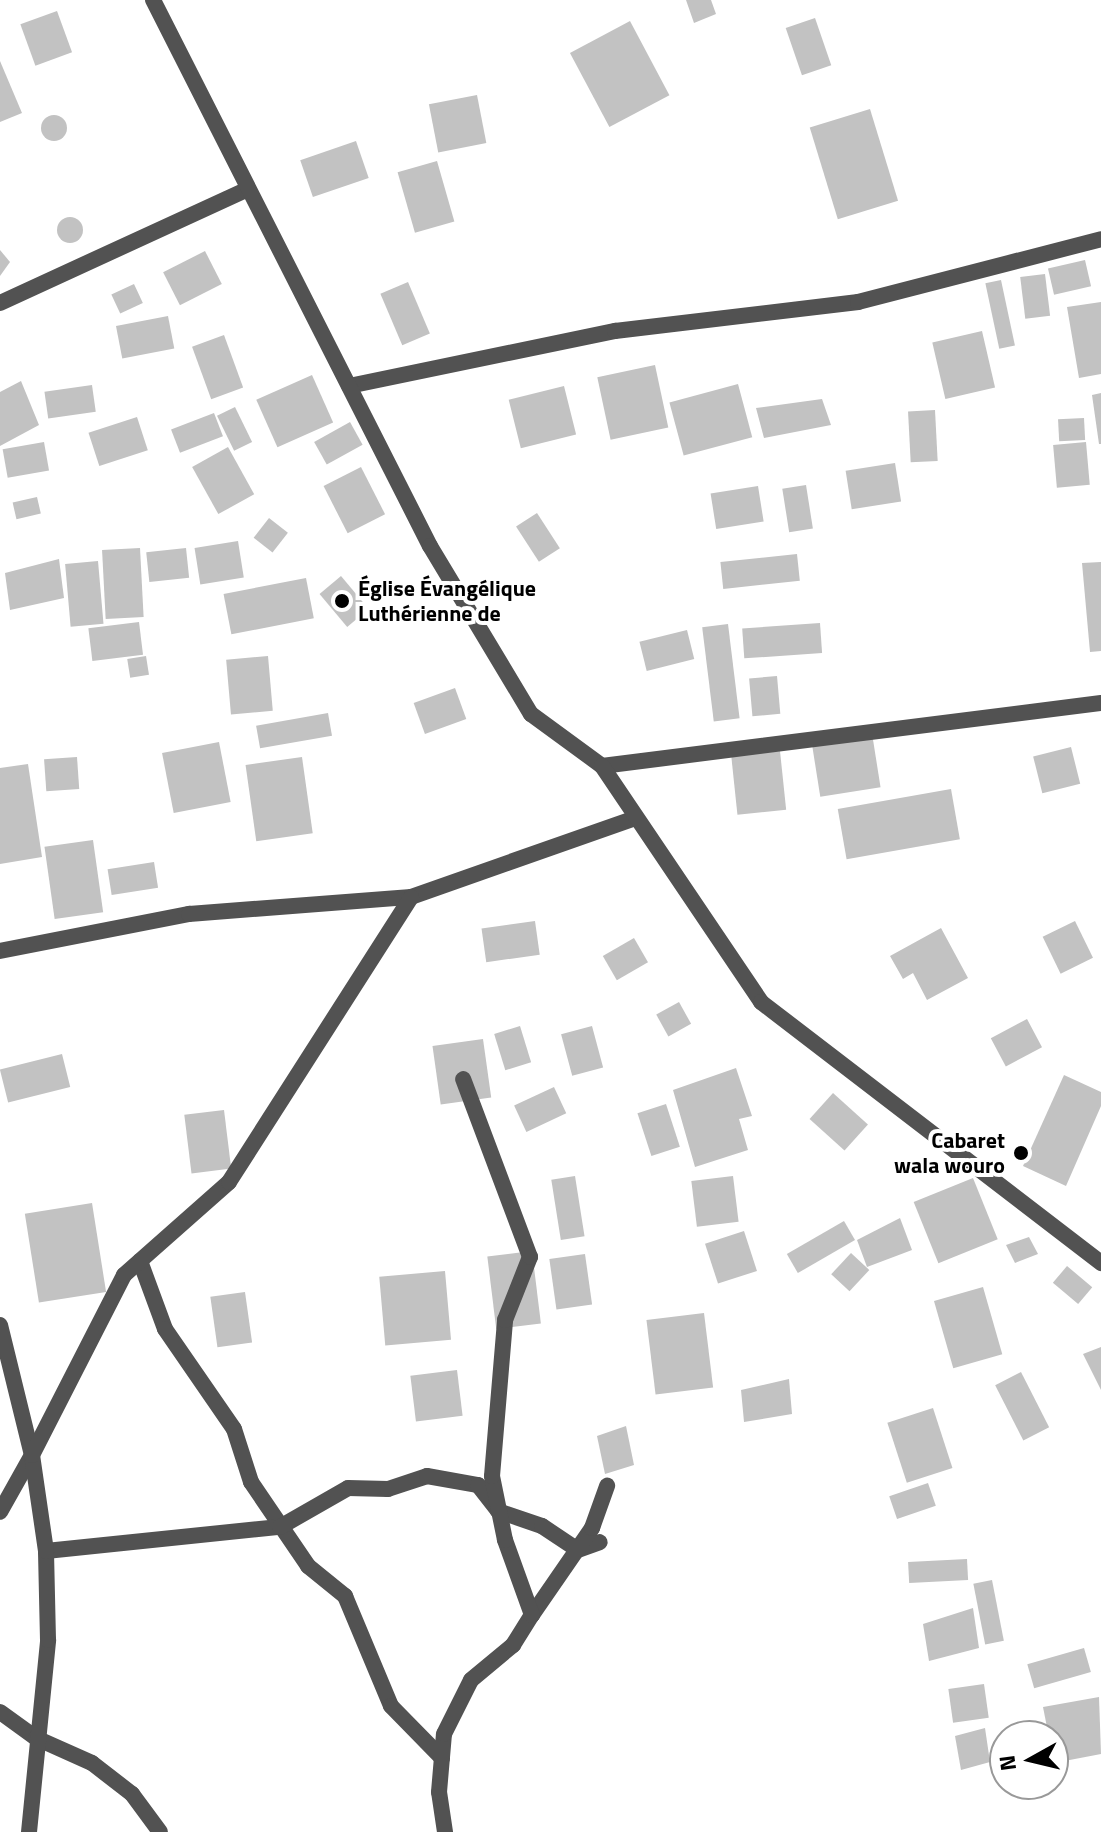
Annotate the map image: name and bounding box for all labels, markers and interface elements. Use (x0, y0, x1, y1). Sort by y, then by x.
place label: Église Évangélique Luthérienne de (358, 575, 536, 626)
marker: Église Évangélique Luthérienne de (333, 592, 351, 610)
place label: Cabaret wala wouro (894, 1127, 1005, 1178)
marker: Cabaret wala wouro (1012, 1144, 1030, 1162)
north arrow (989, 1720, 1069, 1800)
text: N (989, 1753, 1025, 1773)

